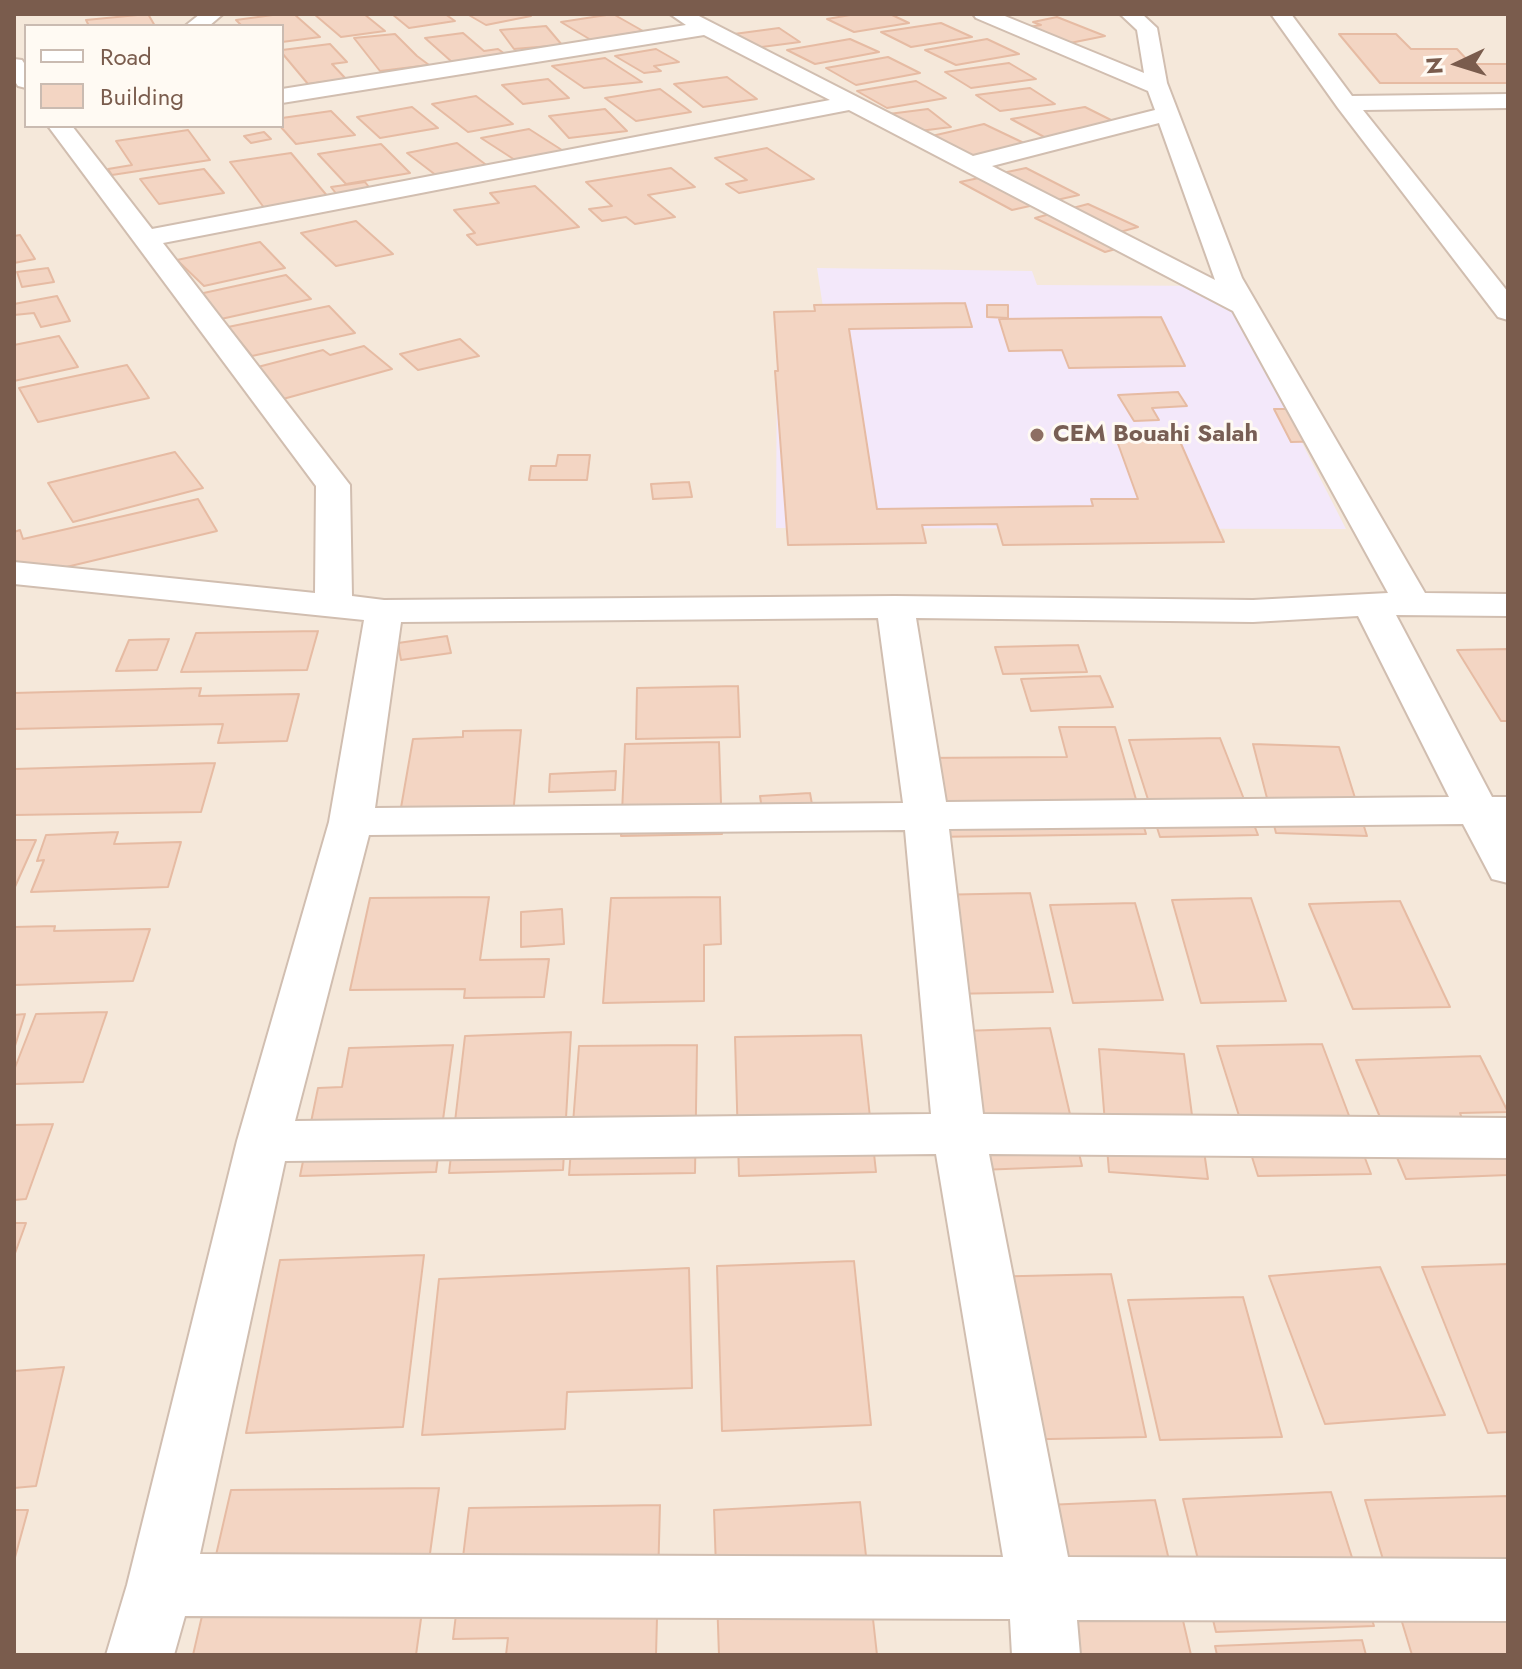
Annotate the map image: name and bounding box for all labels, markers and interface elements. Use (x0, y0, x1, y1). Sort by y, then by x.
legend (24, 24, 284, 128)
north arrow (1418, 24, 1498, 104)
text: Road (100, 39, 152, 74)
text: N (1417, 56, 1451, 76)
text: Building (100, 79, 184, 114)
place label: CEM Bouahi Salah (1053, 421, 1258, 449)
marker: CEM Bouahi Salah (1028, 426, 1046, 444)

